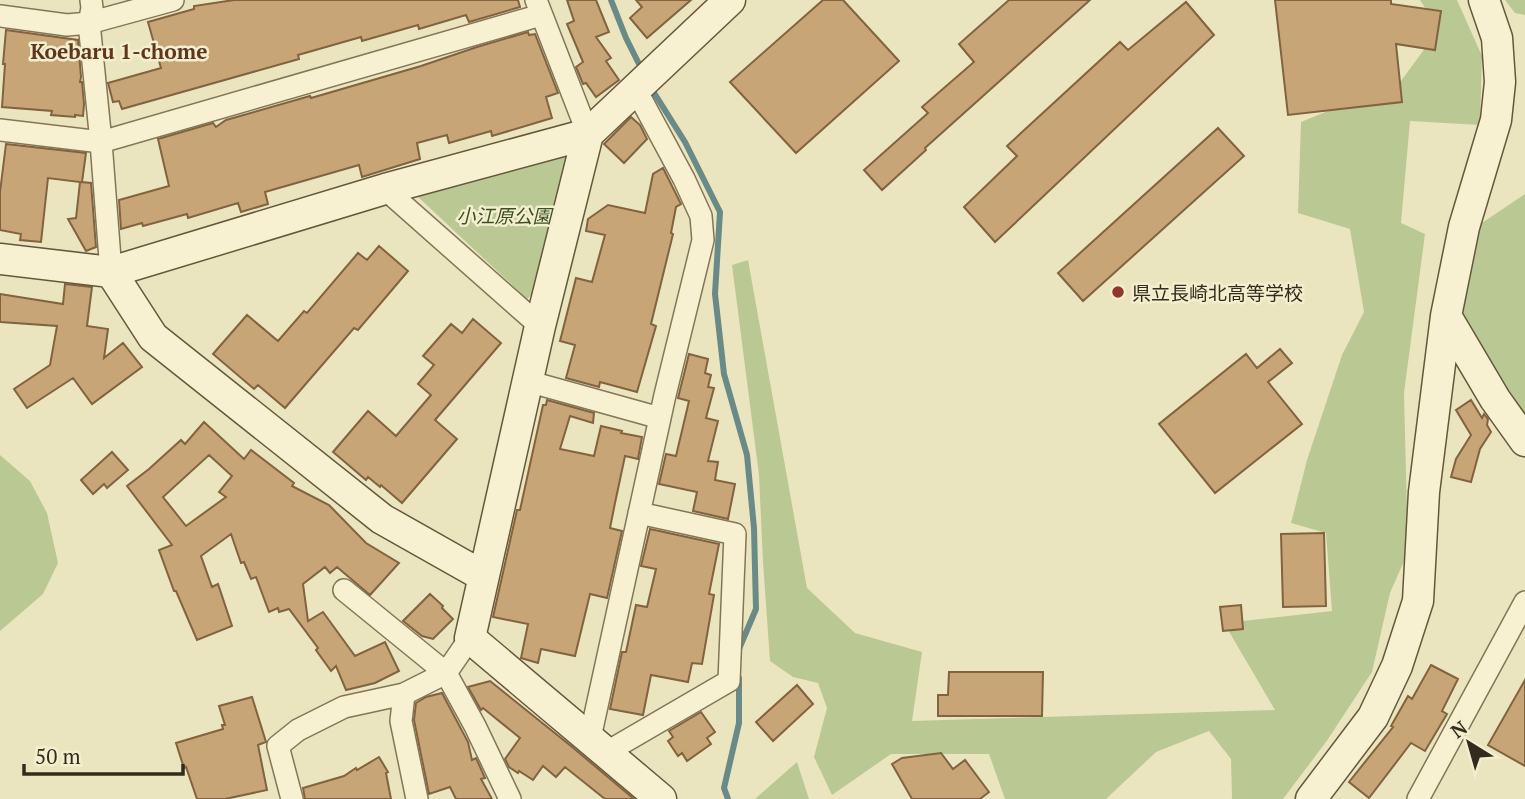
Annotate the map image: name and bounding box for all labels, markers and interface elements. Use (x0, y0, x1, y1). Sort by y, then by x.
district label: Koebaru 1-chome (31, 37, 207, 65)
park label: 小江原公園 (456, 203, 554, 228)
place label: 県立長崎北高等学校 (1132, 280, 1303, 305)
marker: 県立長崎北高等学校 (1110, 284, 1126, 300)
north arrow (1434, 708, 1504, 778)
text: N (1445, 714, 1472, 743)
scale bar (24, 732, 184, 776)
text: 50 m (35, 742, 81, 770)

